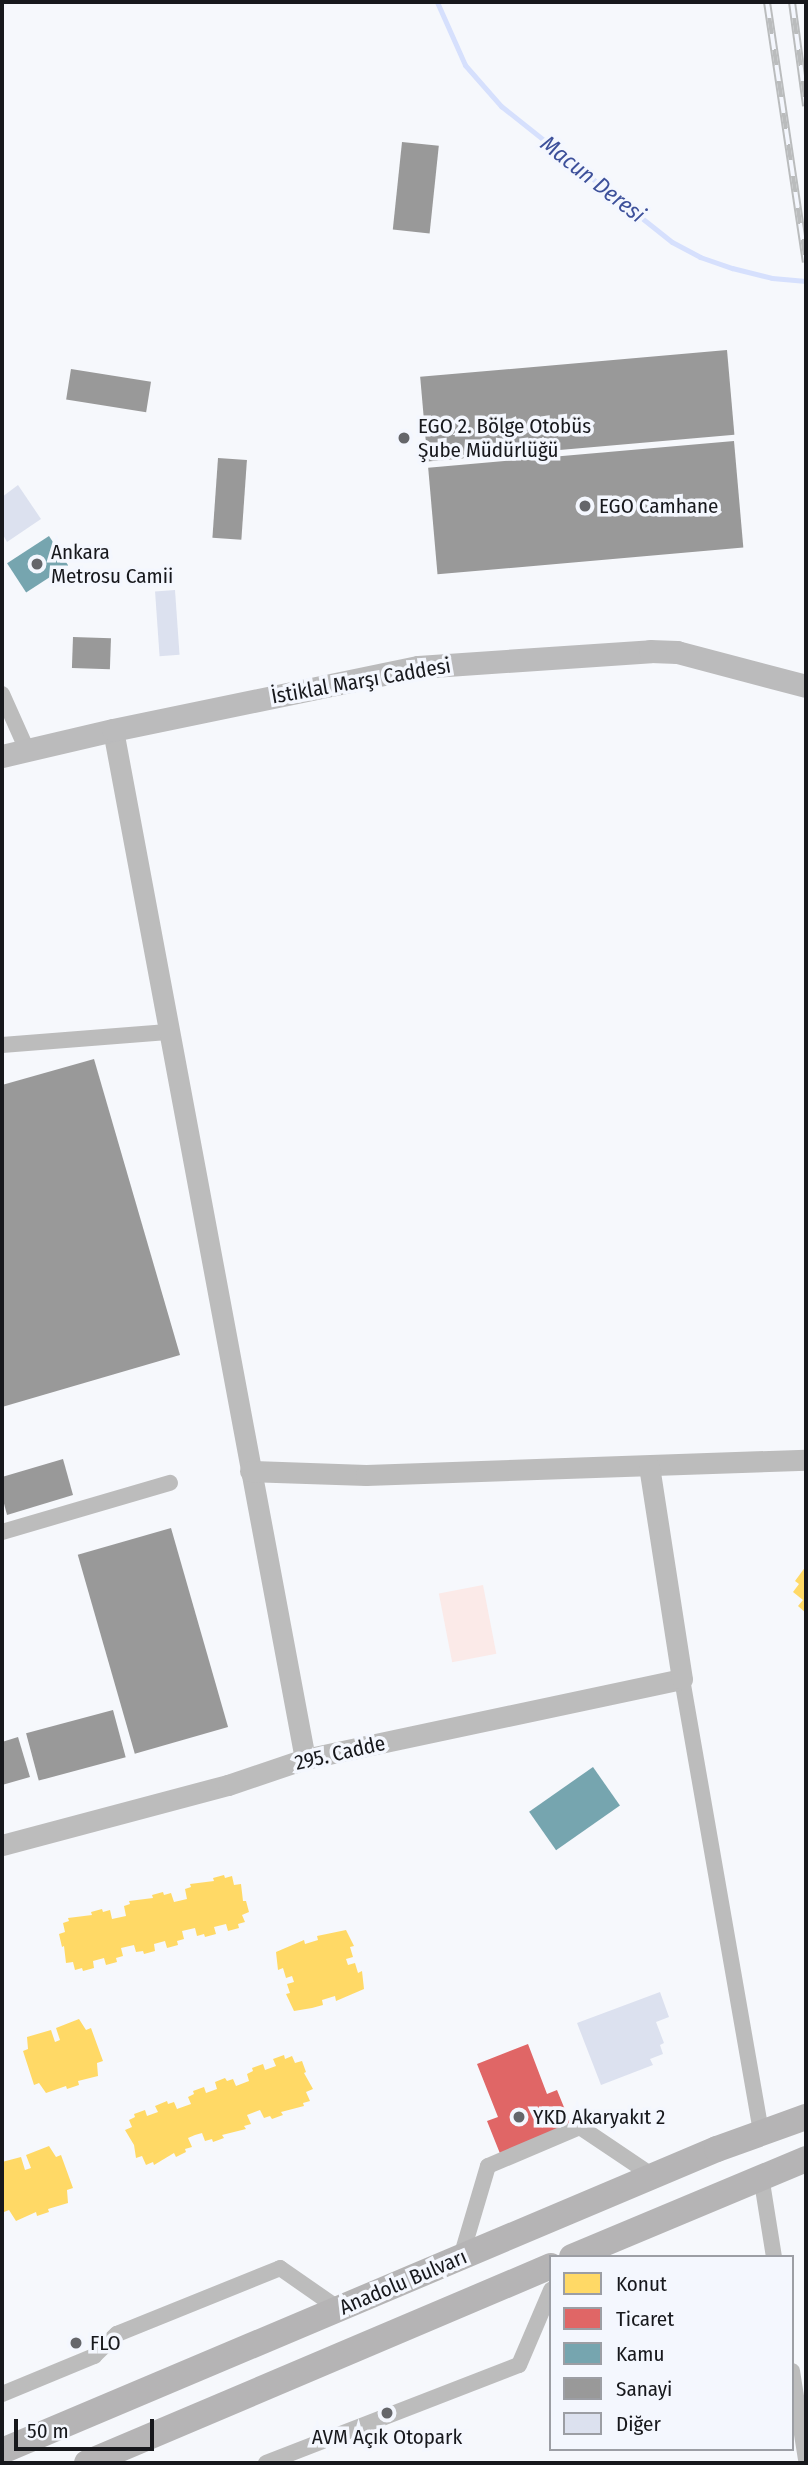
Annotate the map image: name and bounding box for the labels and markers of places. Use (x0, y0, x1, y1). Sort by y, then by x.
place label: EGO 2. Bölge Otobüs Şube Müdürlüğü (418, 413, 591, 463)
marker: EGO 2. Bölge Otobüs Şube Müdürlüğü (396, 430, 412, 446)
place label: EGO Camhane (599, 493, 718, 519)
marker: EGO Camhane (577, 498, 593, 514)
place label: Ankara Metrosu Camii (51, 539, 173, 589)
marker: Ankara Metrosu Camii (29, 556, 45, 572)
place label: YKD Akaryakıt 2 (533, 2104, 665, 2130)
marker: YKD Akaryakıt 2 (511, 2109, 527, 2125)
place label: FLO (90, 2330, 121, 2356)
marker: FLO (68, 2335, 84, 2351)
marker: AVM Açık Otopark (379, 2405, 395, 2421)
place label: AVM Açık Otopark (312, 2424, 462, 2450)

